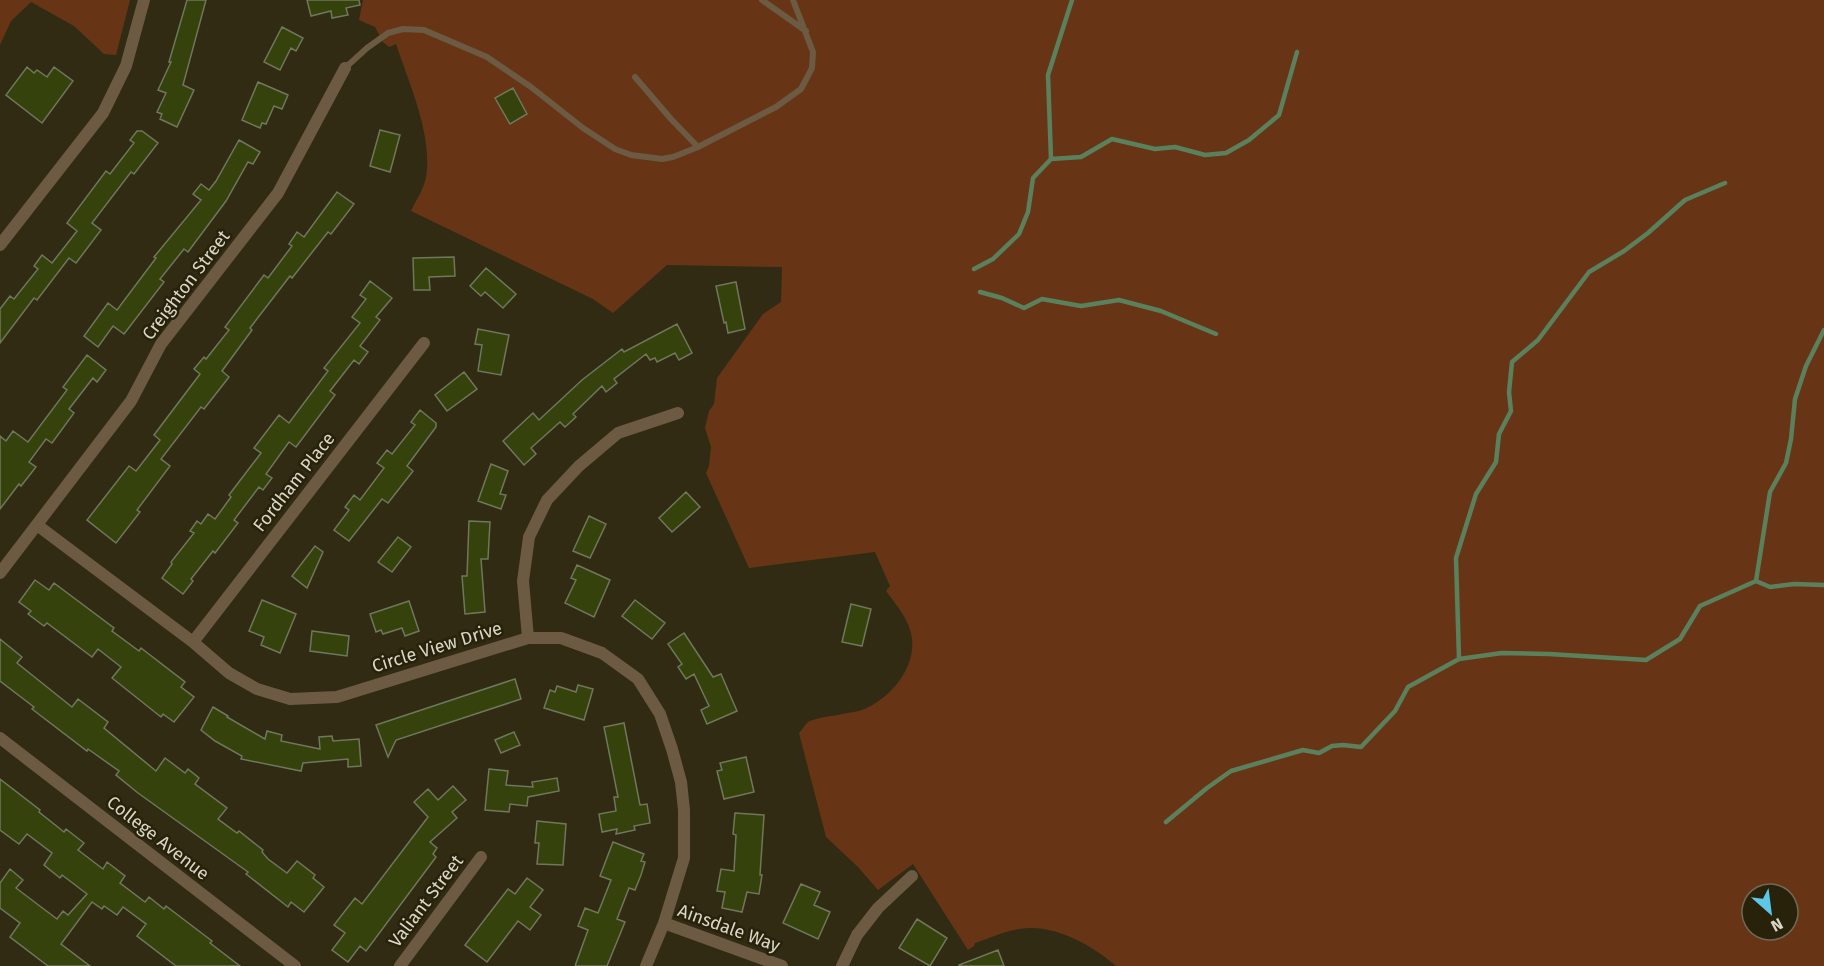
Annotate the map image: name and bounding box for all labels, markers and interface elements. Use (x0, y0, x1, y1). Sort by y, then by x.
street label: Creighton Street (138, 225, 235, 344)
street label: Fordham Place (248, 428, 340, 536)
street label: Circle View Drive (369, 617, 505, 677)
street label: College Avenue (102, 791, 214, 885)
street label: Valiant Street (384, 850, 468, 951)
north arrow (1740, 882, 1800, 942)
street label: Ainsdale Way (675, 899, 783, 957)
text: N (1768, 914, 1786, 936)

